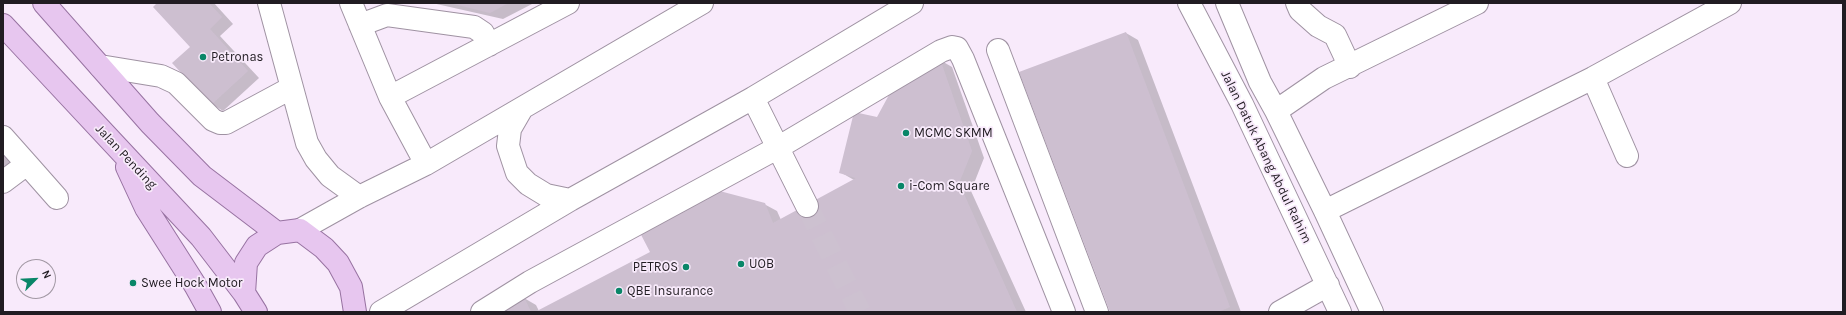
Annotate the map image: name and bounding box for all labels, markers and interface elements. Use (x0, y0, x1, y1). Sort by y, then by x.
place label: Petronas (211, 49, 263, 65)
marker: Petronas (198, 52, 208, 62)
street label: Jalan Datuk Abang Abdul Rahim (1217, 68, 1315, 246)
street label: Jalan Pending (92, 121, 160, 193)
place label: MCMC SKMM (914, 125, 993, 141)
marker: MCMC SKMM (901, 128, 911, 138)
place label: i-Com Square (909, 178, 990, 194)
marker: i-Com Square (896, 181, 906, 191)
place label: UOB (749, 256, 774, 272)
north arrow (16, 259, 56, 299)
place label: PETROS (633, 259, 678, 275)
marker: UOB (736, 259, 746, 269)
marker: PETROS (681, 262, 691, 272)
text: N (39, 268, 54, 281)
place label: Swee Hock Motor (141, 275, 242, 291)
marker: Swee Hock Motor (128, 278, 138, 288)
place label: QBE Insurance (627, 283, 713, 299)
marker: QBE Insurance (614, 286, 624, 296)

